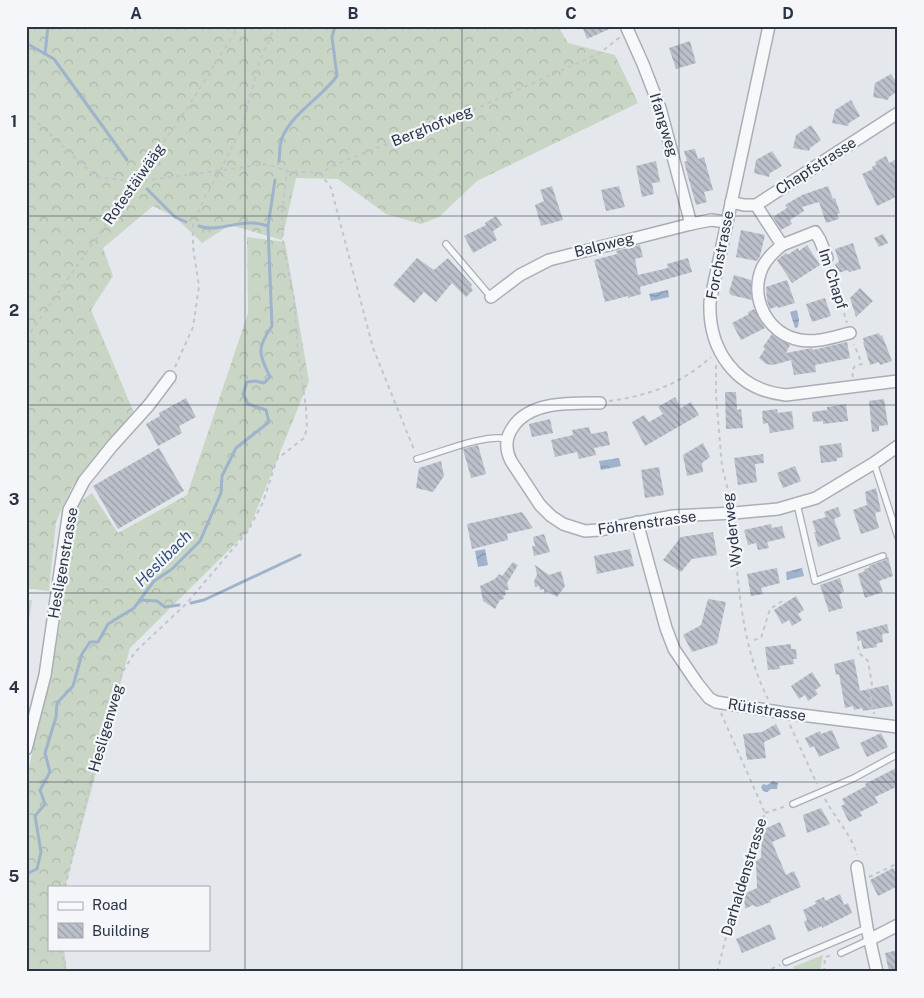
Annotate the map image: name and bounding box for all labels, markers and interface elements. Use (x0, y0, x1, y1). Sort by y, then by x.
text: A (130, 4, 142, 23)
text: B (348, 4, 359, 23)
text: C (565, 4, 577, 23)
text: D (782, 4, 794, 23)
street label: Ifangweg (647, 91, 682, 159)
street label: Berghofweg (389, 102, 475, 149)
text: 1 (11, 112, 17, 131)
street label: Chapfstrasse (772, 133, 859, 198)
street label: Rotestäiwääg (99, 140, 168, 227)
street label: Forchstrasse (703, 209, 736, 301)
street label: Balpweg (572, 229, 636, 260)
street label: Im Chapf (816, 246, 851, 311)
text: 2 (9, 301, 19, 320)
text: 3 (9, 490, 19, 509)
street label: Wyderweg (718, 492, 745, 568)
street label: Hesligenstrasse (44, 506, 81, 620)
street label: Föhrenstrasse (597, 507, 697, 538)
water label: Heslibach (131, 526, 195, 590)
text: 4 (9, 678, 20, 697)
street label: Hesligenweg (85, 682, 126, 774)
street label: Rütistrasse (727, 695, 807, 724)
street label: Darhaldenstrasse (718, 816, 770, 938)
text: 5 (9, 867, 20, 886)
legend (48, 886, 210, 950)
text: Road (92, 896, 128, 913)
text: Building (92, 922, 150, 939)

